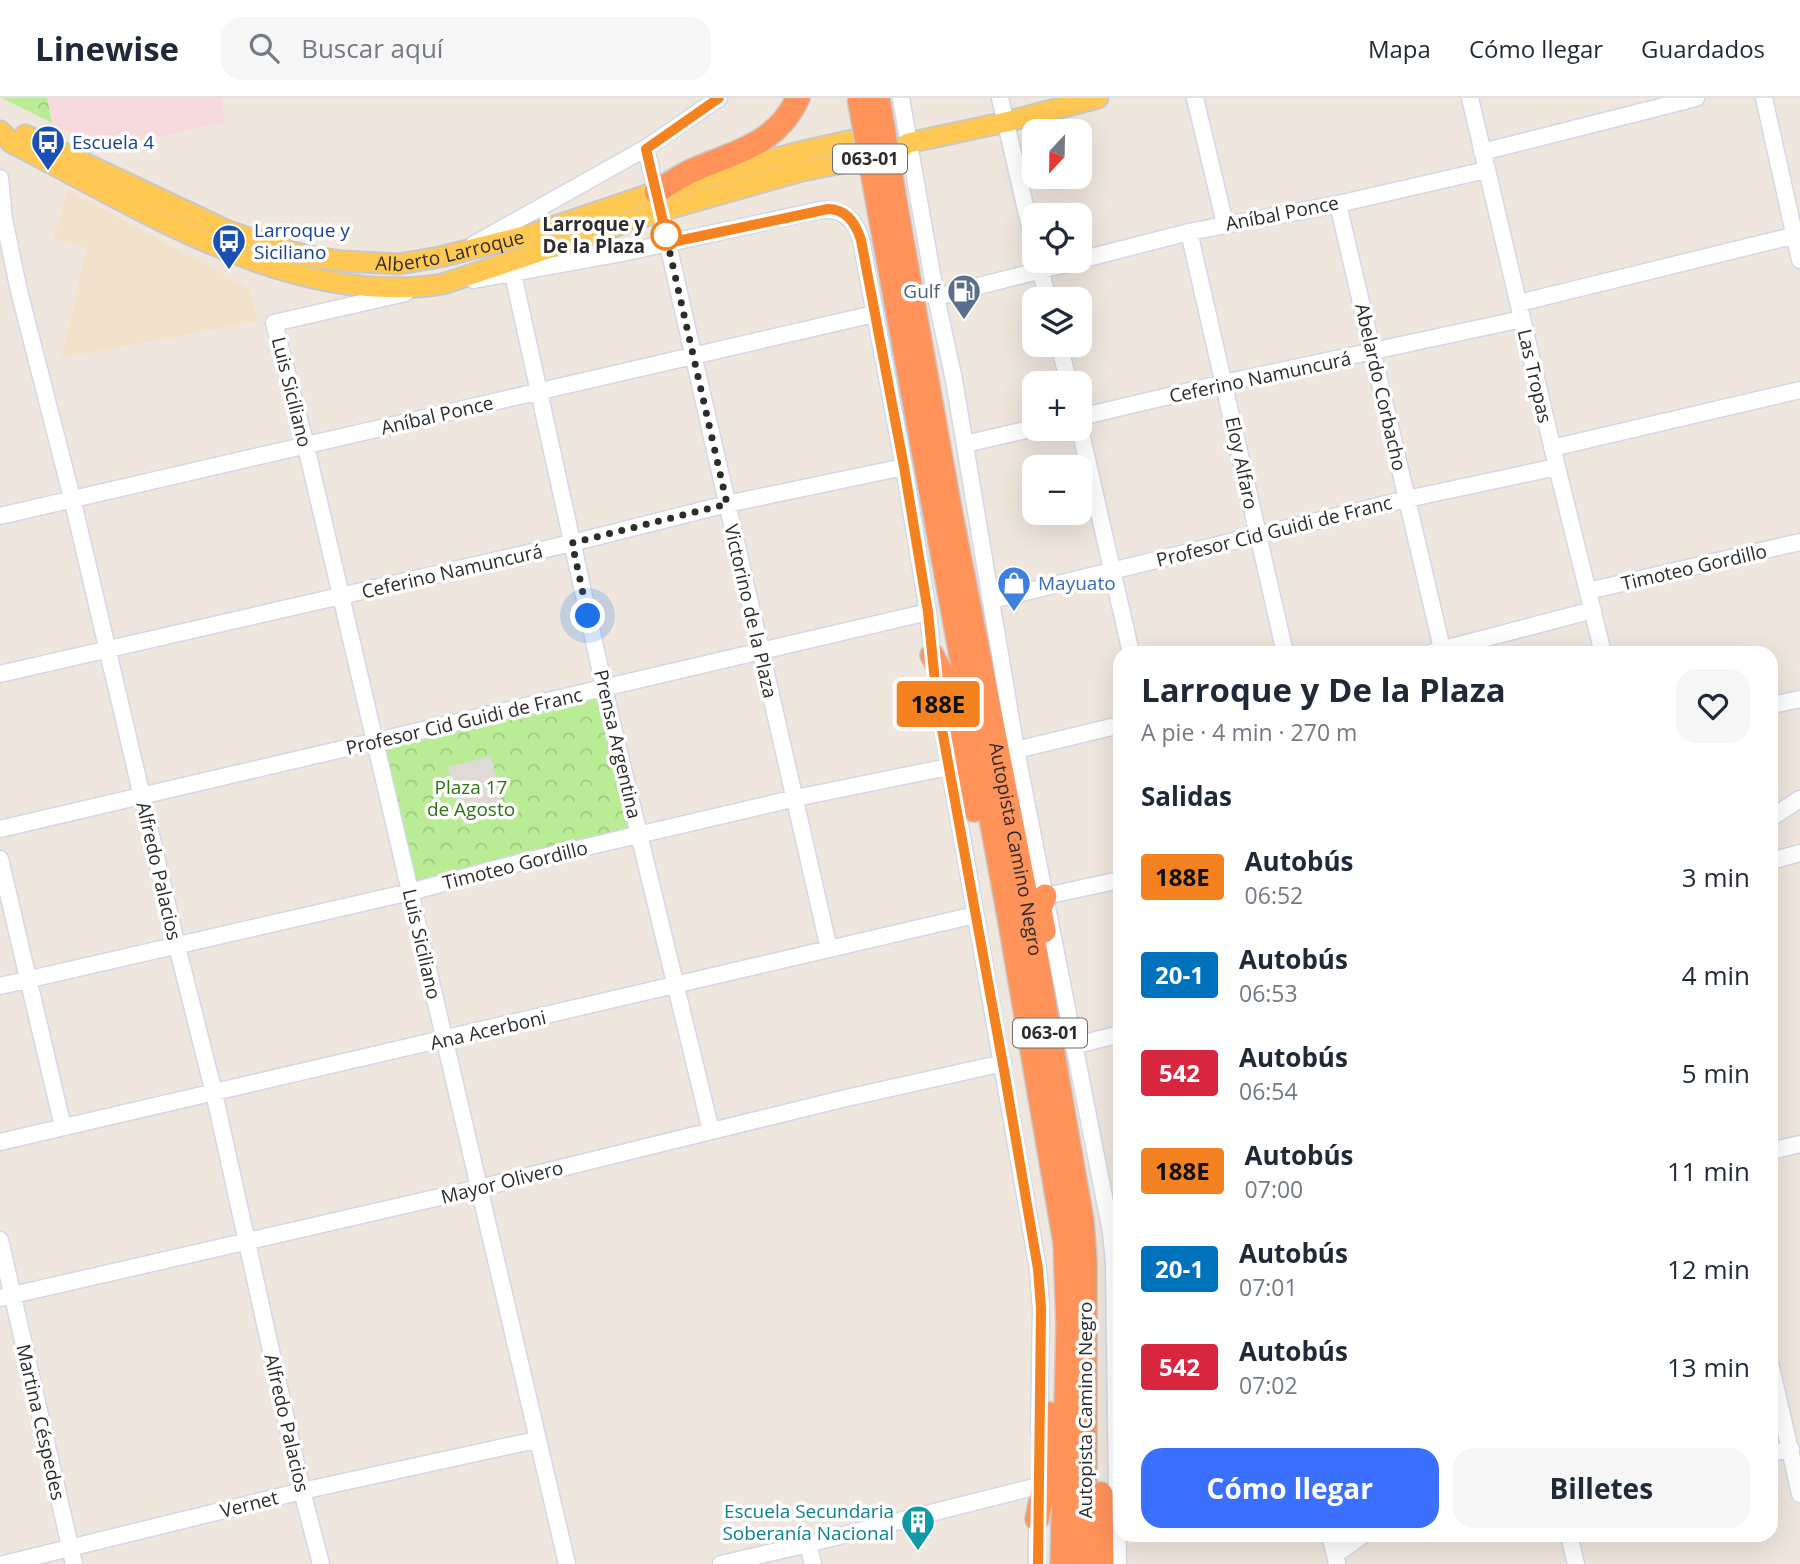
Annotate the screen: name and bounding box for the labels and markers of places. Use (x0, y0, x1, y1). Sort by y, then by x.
bus stop icon: Escuela 4 (29, 123, 67, 172)
place label: Escuela 4 (72, 129, 154, 155)
place label: Larroque y De la Plaza (542, 211, 645, 259)
place label: Larroque y Siciliano (254, 217, 350, 265)
marker: Larroque y De la Plaza (651, 220, 681, 250)
bus stop icon: Larroque y Siciliano (210, 222, 248, 271)
fuel station icon: Gulf (945, 272, 983, 321)
place label: Gulf (903, 278, 942, 304)
shop icon: Mayuato (995, 564, 1033, 613)
place label: Mayuato (1038, 570, 1116, 596)
place label: Escuela Secundaria Soberanía Nacional (722, 1498, 894, 1546)
building icon: Escuela Secundaria Soberanía Nacional (899, 1503, 937, 1552)

